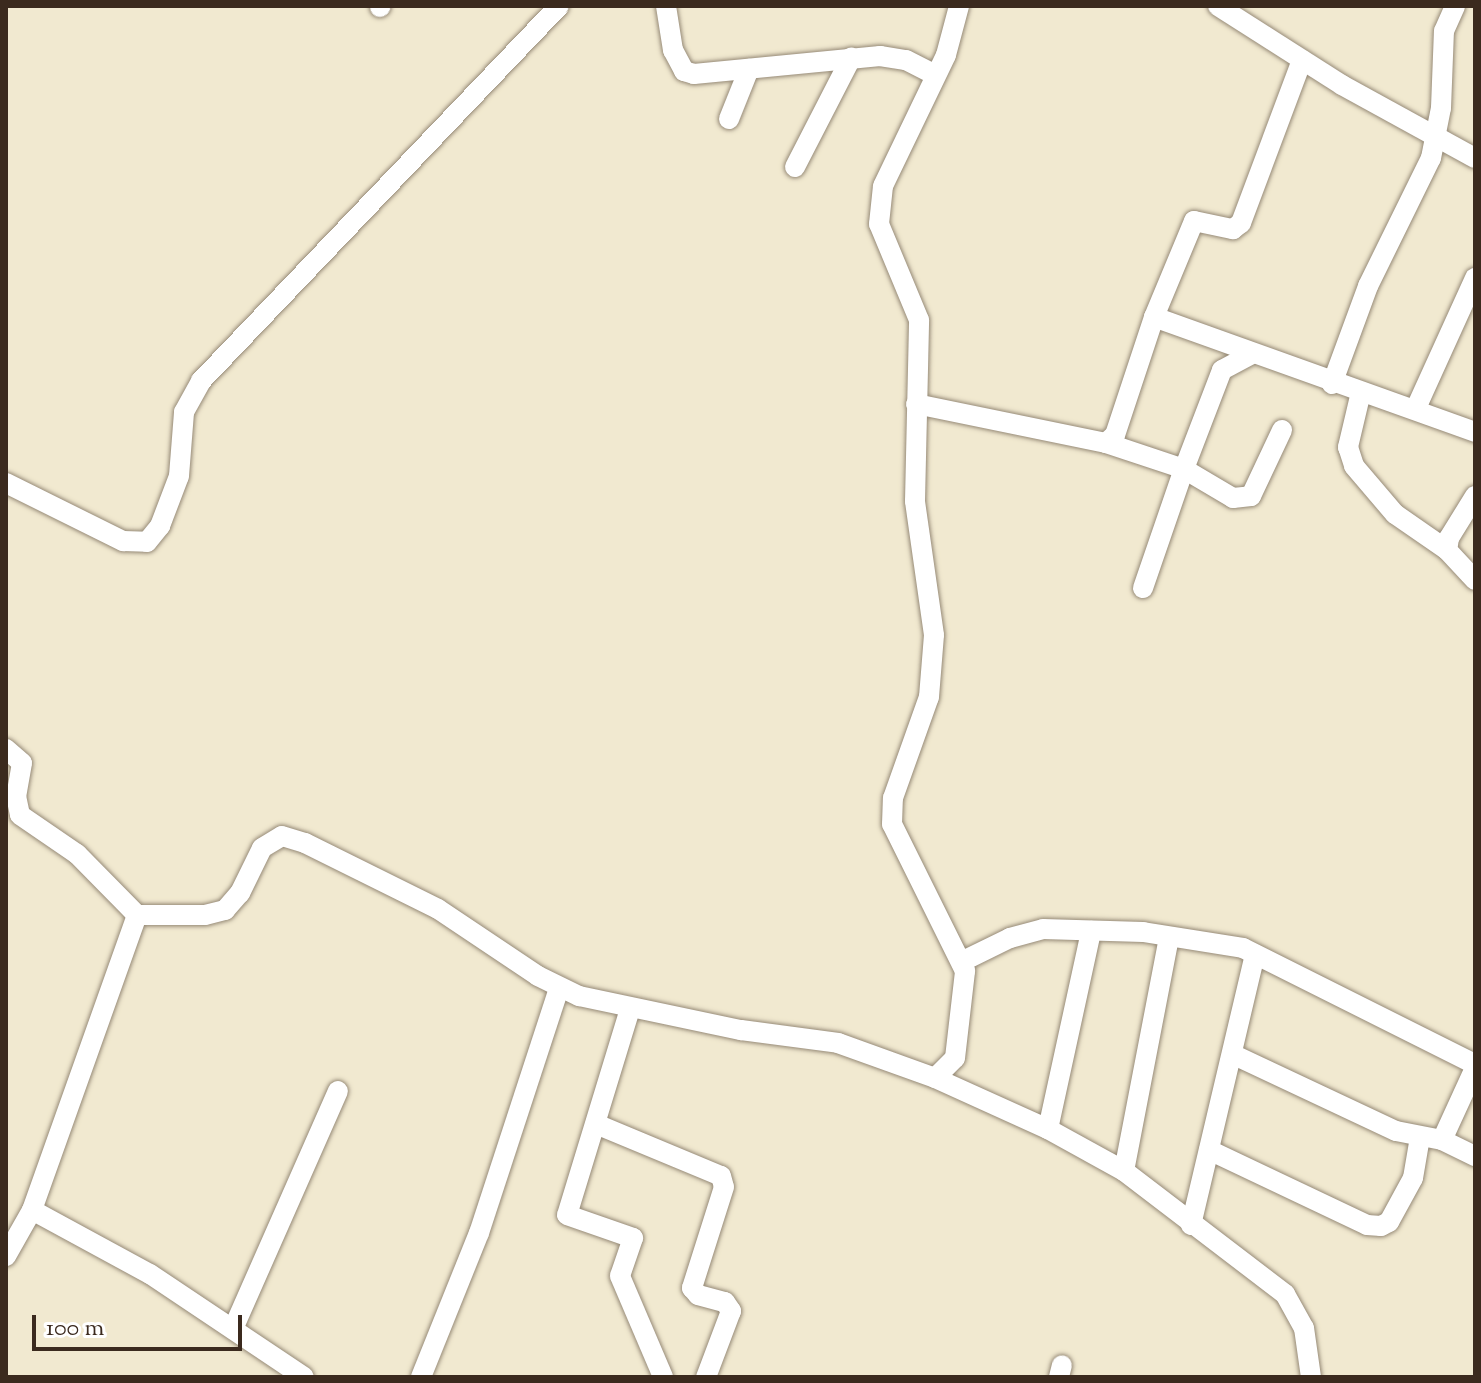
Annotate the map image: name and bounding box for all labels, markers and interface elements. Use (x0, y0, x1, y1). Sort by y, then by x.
scale bar (36, 1299, 246, 1349)
text: 100 m (46, 1312, 104, 1346)

